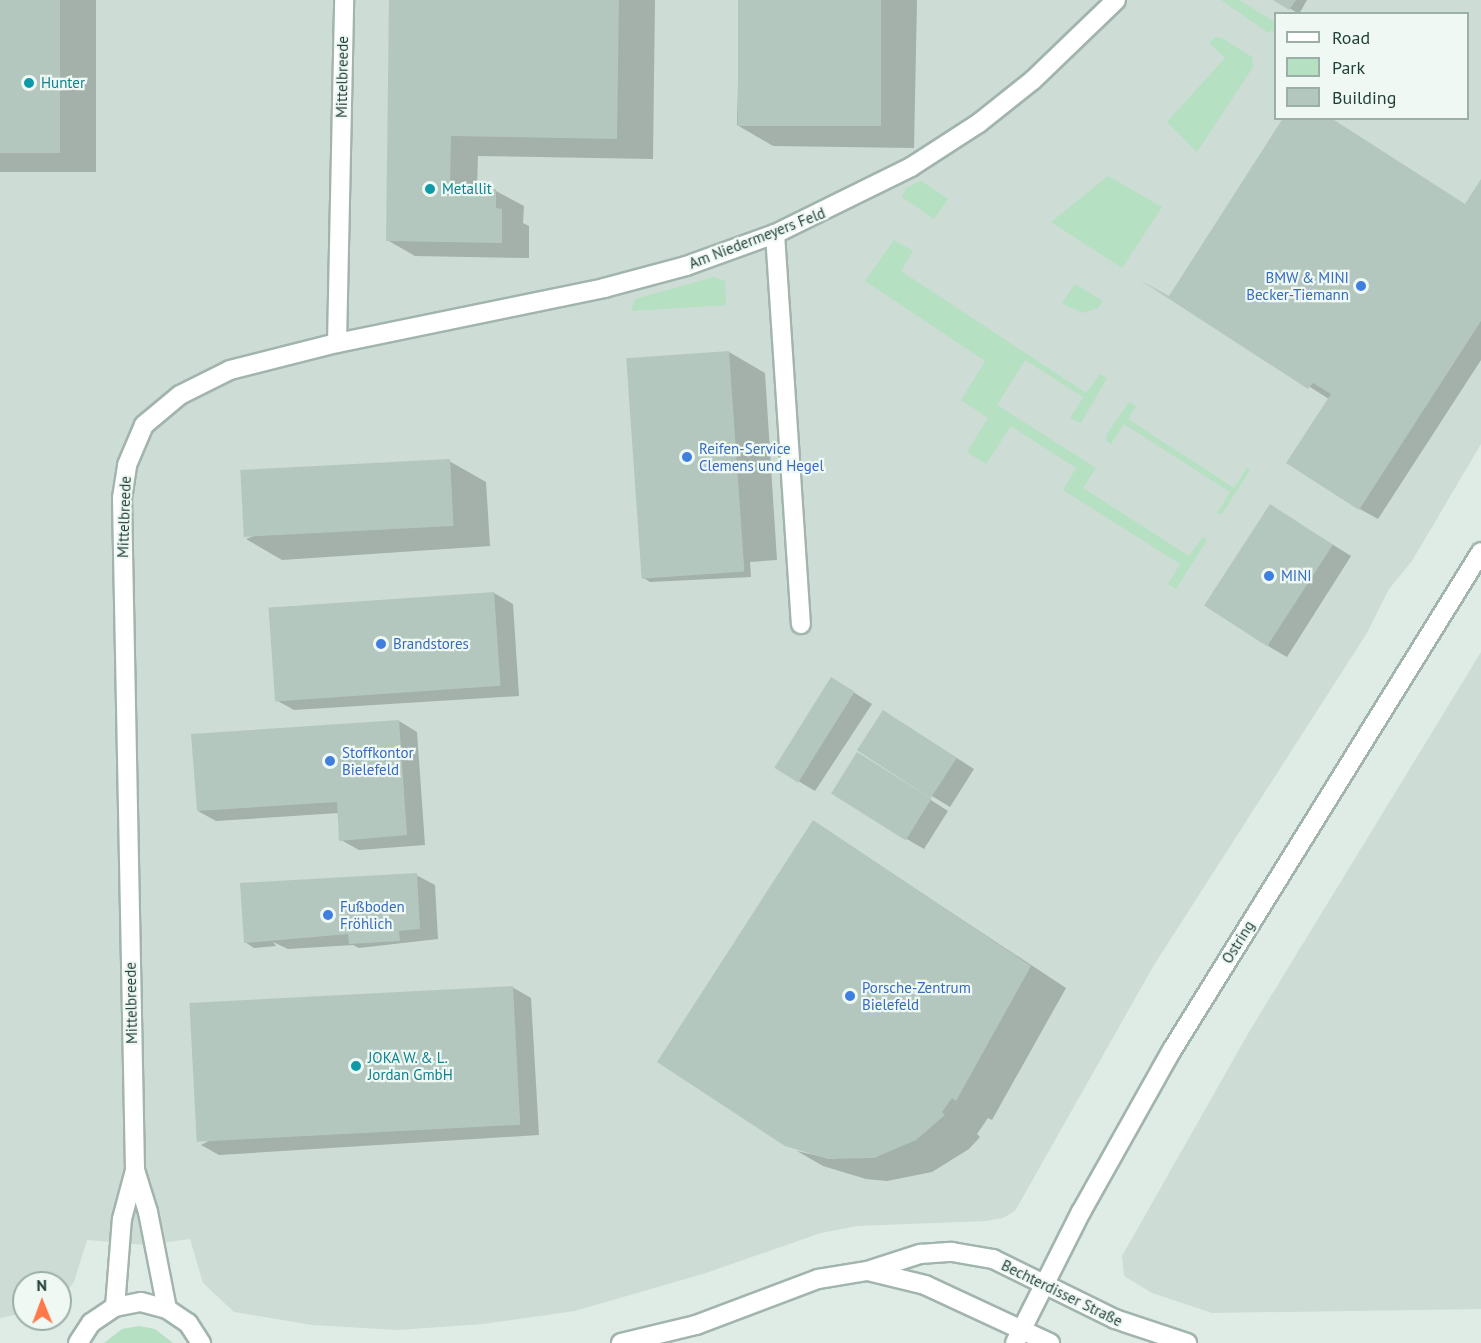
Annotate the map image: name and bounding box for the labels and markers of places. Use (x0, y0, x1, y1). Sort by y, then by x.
place label: Hunter (41, 74, 85, 92)
marker: Hunter (22, 76, 36, 90)
place label: Metallit (442, 180, 492, 198)
marker: Metallit (423, 182, 437, 196)
place label: BMW & MINI Becker-Tiemann (1246, 268, 1349, 303)
marker: BMW & MINI Becker-Tiemann (1354, 279, 1368, 293)
place label: Reifen-Service Clemens und Hegel (699, 439, 824, 474)
marker: Reifen-Service Clemens und Hegel (680, 450, 694, 464)
place label: MINI (1281, 567, 1312, 585)
marker: MINI (1262, 569, 1276, 583)
place label: Brandstores (393, 635, 469, 653)
marker: Brandstores (374, 637, 388, 651)
place label: Stoffkontor Bielefeld (342, 743, 414, 778)
marker: Stoffkontor Bielefeld (323, 754, 337, 768)
place label: Fußboden Fröhlich (340, 897, 405, 932)
marker: Fußboden Fröhlich (321, 908, 335, 922)
place label: Porsche-Zentrum Bielefeld (862, 978, 971, 1013)
marker: Porsche-Zentrum Bielefeld (843, 989, 857, 1003)
place label: JOKA W. & L. Jordan GmbH (368, 1048, 453, 1083)
marker: JOKA W. & L. Jordan GmbH (349, 1059, 363, 1073)

